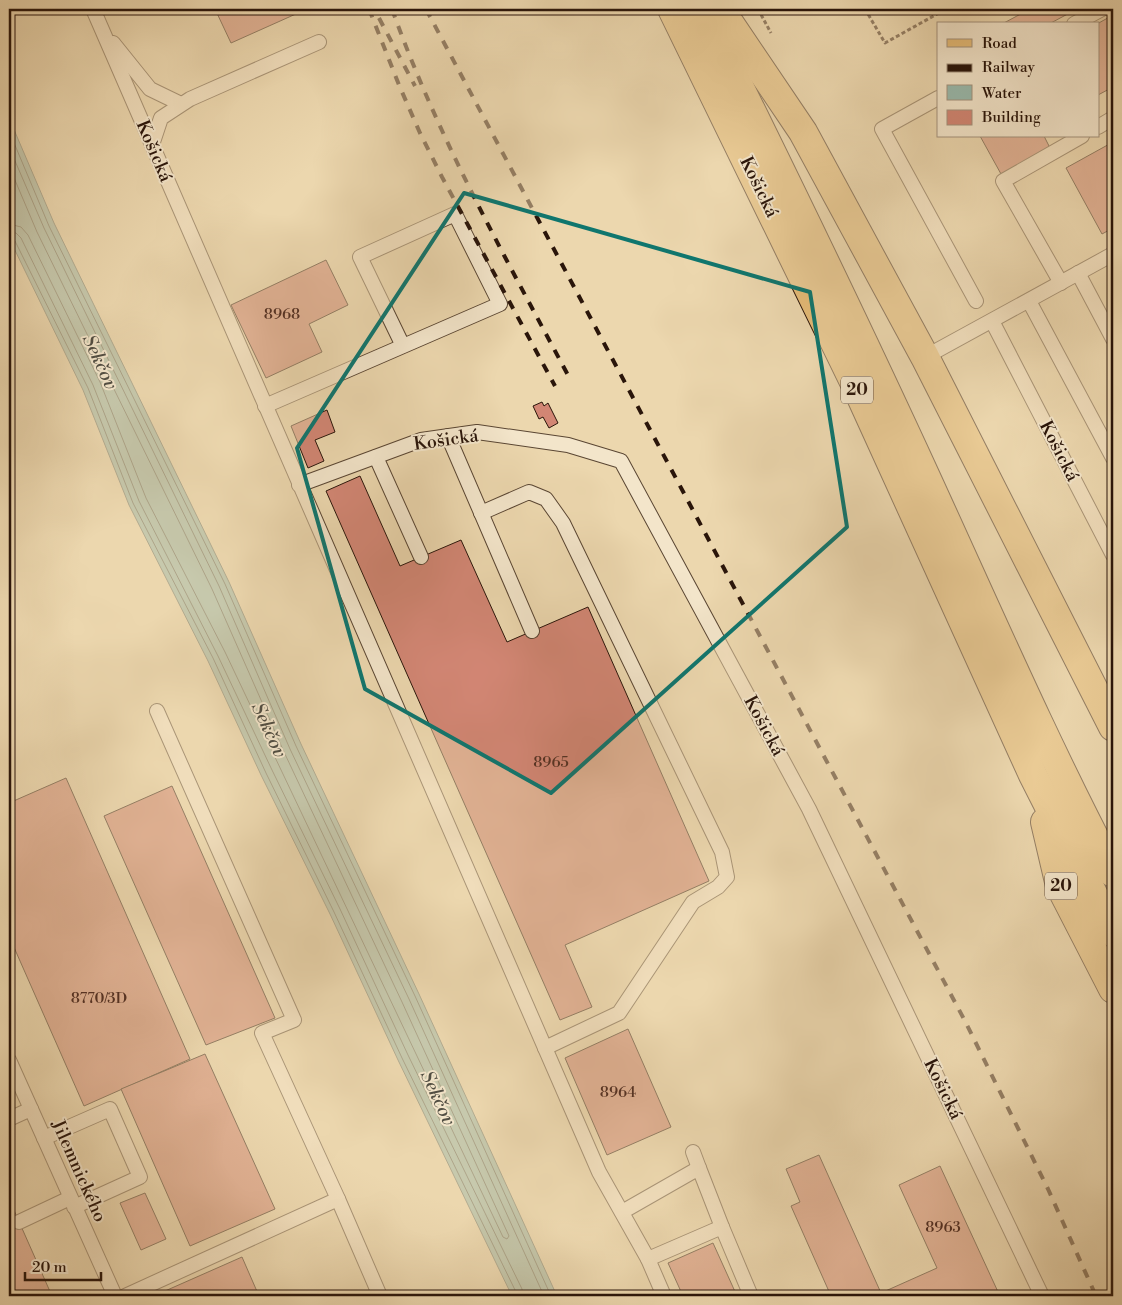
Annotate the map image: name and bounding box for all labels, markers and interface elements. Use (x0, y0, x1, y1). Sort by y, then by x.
legend (937, 22, 1100, 138)
text: Road (982, 34, 1017, 53)
text: Railway (982, 58, 1036, 77)
text: Water (981, 84, 1022, 103)
text: Building (981, 108, 1041, 127)
street label: Košická (131, 117, 178, 186)
street label: Košická (734, 153, 784, 222)
house number: 8968 (264, 305, 300, 324)
water label: Sekčov (77, 331, 123, 394)
road number: 20 (841, 376, 873, 404)
street label: Košická (1034, 417, 1084, 486)
street label: Košická (412, 424, 481, 456)
street label: Košická (739, 692, 790, 761)
water label: Sekčov (246, 699, 292, 762)
house number: 8965 (533, 753, 569, 772)
road number: 20 (1045, 872, 1077, 899)
house number: 8770/3D (71, 989, 127, 1008)
street label: Košická (918, 1055, 968, 1124)
water label: Sekčov (415, 1067, 461, 1130)
house number: 8964 (600, 1083, 636, 1102)
street label: Jilemnického (46, 1115, 112, 1226)
house number: 8963 (925, 1218, 961, 1237)
scale bar (25, 1250, 101, 1282)
text: 20 m (32, 1258, 67, 1277)

